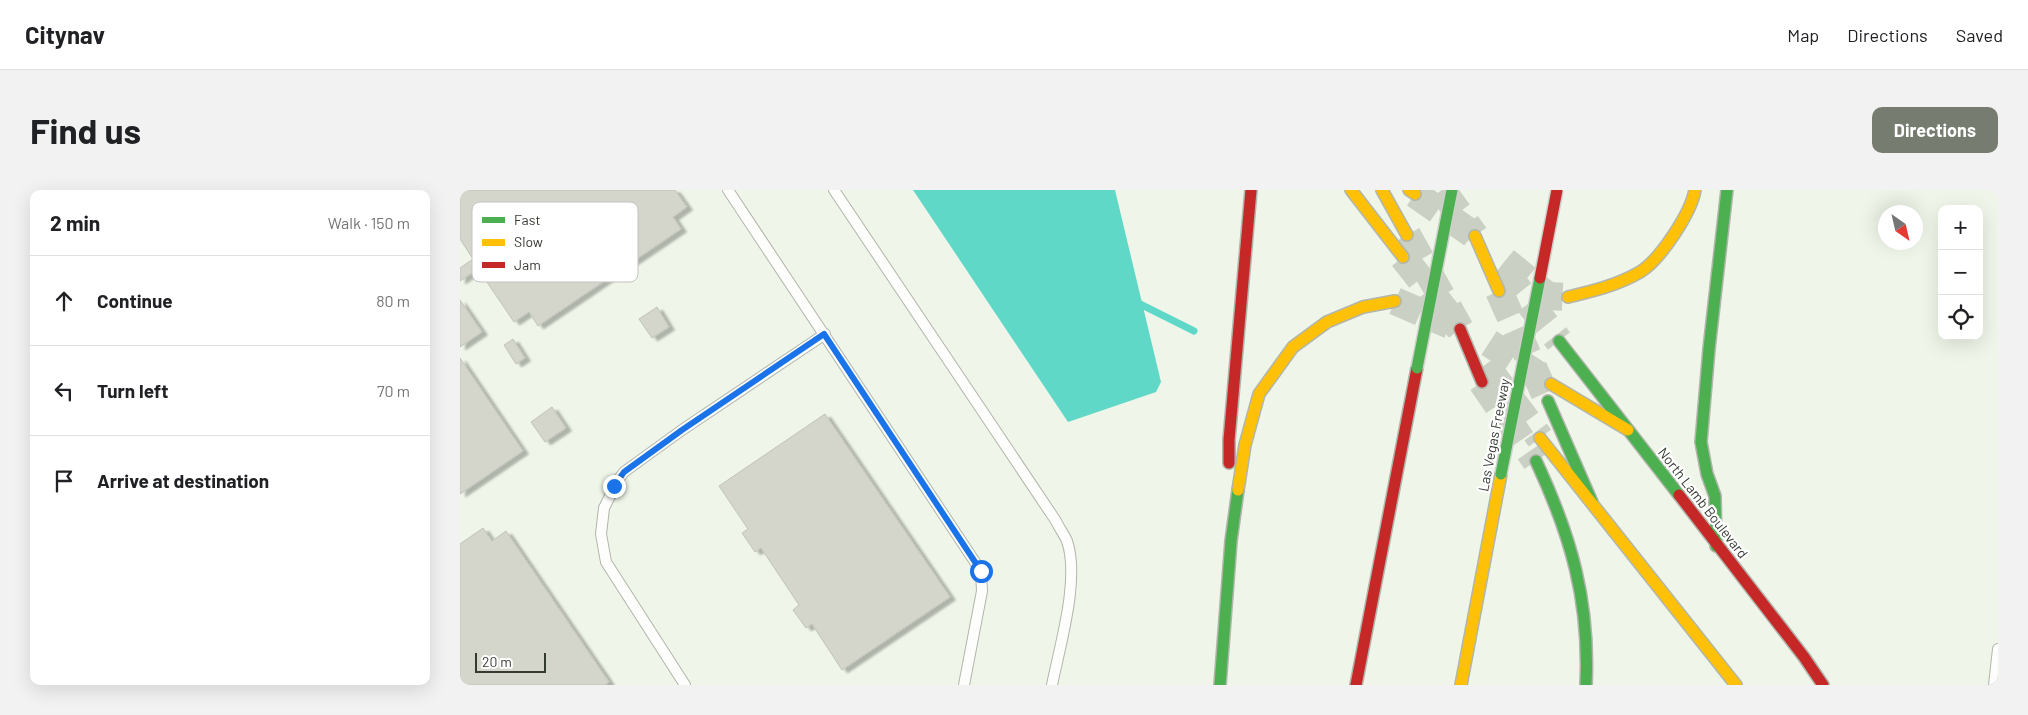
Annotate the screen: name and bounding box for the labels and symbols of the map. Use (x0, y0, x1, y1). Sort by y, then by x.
legend (472, 202, 638, 282)
north arrow (1878, 205, 1923, 250)
text: Fast (514, 211, 540, 228)
text: Slow (514, 233, 543, 250)
text: Jam (514, 256, 541, 273)
street label: Las Vegas Freeway (1474, 376, 1513, 493)
street label: North Lamb Boulevard (1655, 444, 1752, 561)
route end (603, 475, 626, 498)
route start (970, 560, 993, 583)
scale bar (475, 650, 546, 673)

